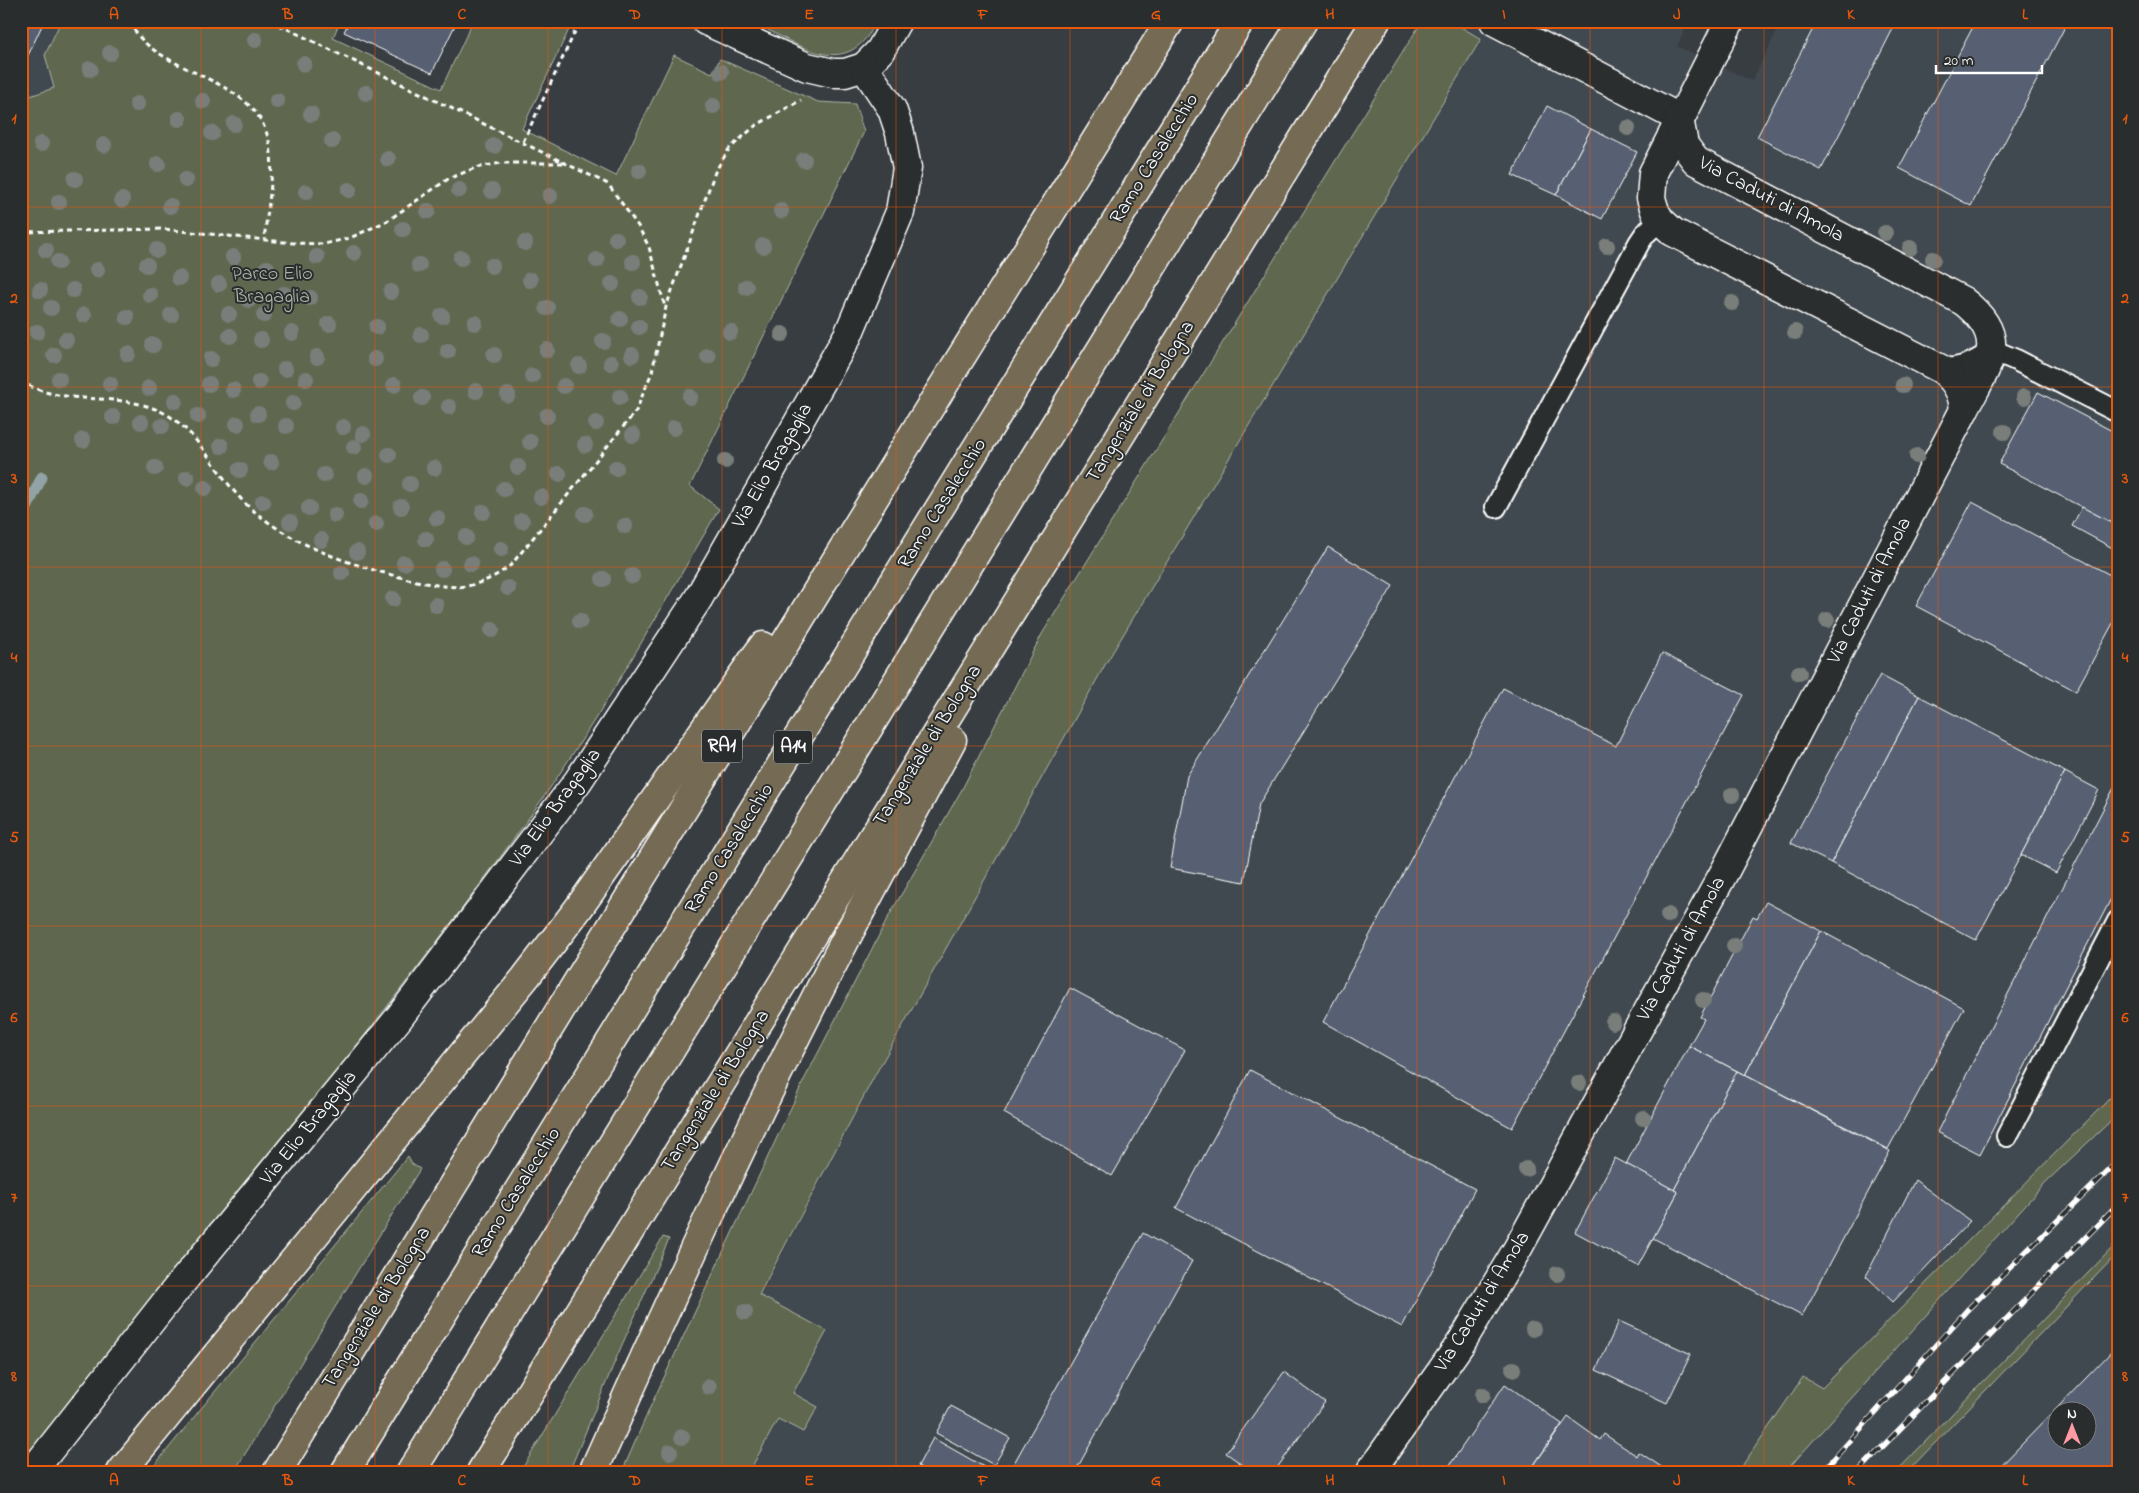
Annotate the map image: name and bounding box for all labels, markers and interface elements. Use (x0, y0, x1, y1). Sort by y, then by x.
text: A (109, 3, 119, 27)
text: B (282, 3, 294, 27)
text: C (458, 3, 467, 27)
text: D (628, 3, 641, 27)
text: E (804, 3, 814, 27)
text: F (977, 3, 989, 27)
text: G (1151, 3, 1161, 27)
text: H (1325, 3, 1335, 27)
text: I (1502, 3, 1506, 27)
text: J (1673, 3, 1681, 27)
text: K (1847, 3, 1856, 27)
text: L (2022, 3, 2029, 27)
scale bar (1936, 42, 2043, 74)
text: 20 m (1944, 50, 1974, 72)
street label: Ramo Casalecchio (1103, 88, 1207, 230)
text: 1 (11, 107, 17, 131)
text: 1 (2122, 107, 2128, 131)
street label: Via Caduti di Amola (1692, 149, 1849, 251)
park label: Parco Elio Bragaglia (231, 260, 313, 313)
text: 2 (9, 287, 18, 311)
text: 2 (2120, 287, 2129, 311)
street label: Tangenziale di Bologna (1079, 315, 1204, 489)
street label: Via Elio Bragaglia (725, 398, 822, 535)
street label: Ramo Casalecchio (891, 433, 995, 575)
text: 3 (10, 467, 18, 491)
text: 3 (2121, 467, 2129, 491)
street label: Via Caduti di Amola (1820, 513, 1920, 670)
text: 4 (10, 646, 18, 670)
text: 4 (2121, 646, 2129, 670)
street label: Tangenziale di Bologna (866, 659, 991, 833)
road number: RA1 (702, 729, 742, 762)
road number: A14 (774, 730, 812, 764)
street label: Via Elio Bragaglia (502, 743, 610, 875)
street label: Ramo Casalecchio (678, 778, 782, 920)
text: 5 (9, 826, 19, 850)
text: 5 (2120, 826, 2130, 850)
street label: Via Caduti di Amola (1630, 871, 1734, 1027)
street label: Tangenziale di Bologna (654, 1004, 779, 1178)
text: 6 (9, 1006, 18, 1030)
text: 6 (2120, 1006, 2129, 1030)
street label: Via Elio Bragaglia (253, 1064, 365, 1193)
street label: Ramo Casalecchio (465, 1122, 569, 1264)
text: 7 (11, 1186, 18, 1210)
text: 7 (2122, 1186, 2129, 1210)
street label: Tangenziale di Bologna (315, 1221, 440, 1395)
street label: Via Caduti di Amola (1427, 1226, 1538, 1379)
text: 8 (10, 1365, 17, 1389)
text: 8 (2121, 1365, 2128, 1389)
north arrow (2046, 1400, 2096, 1450)
text: N (2067, 1404, 2077, 1425)
text: A (109, 1469, 119, 1493)
text: B (282, 1469, 294, 1493)
text: C (458, 1469, 467, 1493)
text: D (628, 1469, 641, 1493)
text: E (804, 1469, 814, 1493)
text: F (977, 1469, 989, 1493)
text: G (1151, 1469, 1161, 1493)
text: H (1325, 1469, 1335, 1493)
text: I (1502, 1469, 1506, 1493)
text: J (1673, 1469, 1681, 1493)
text: K (1847, 1469, 1856, 1493)
text: L (2022, 1469, 2029, 1493)

